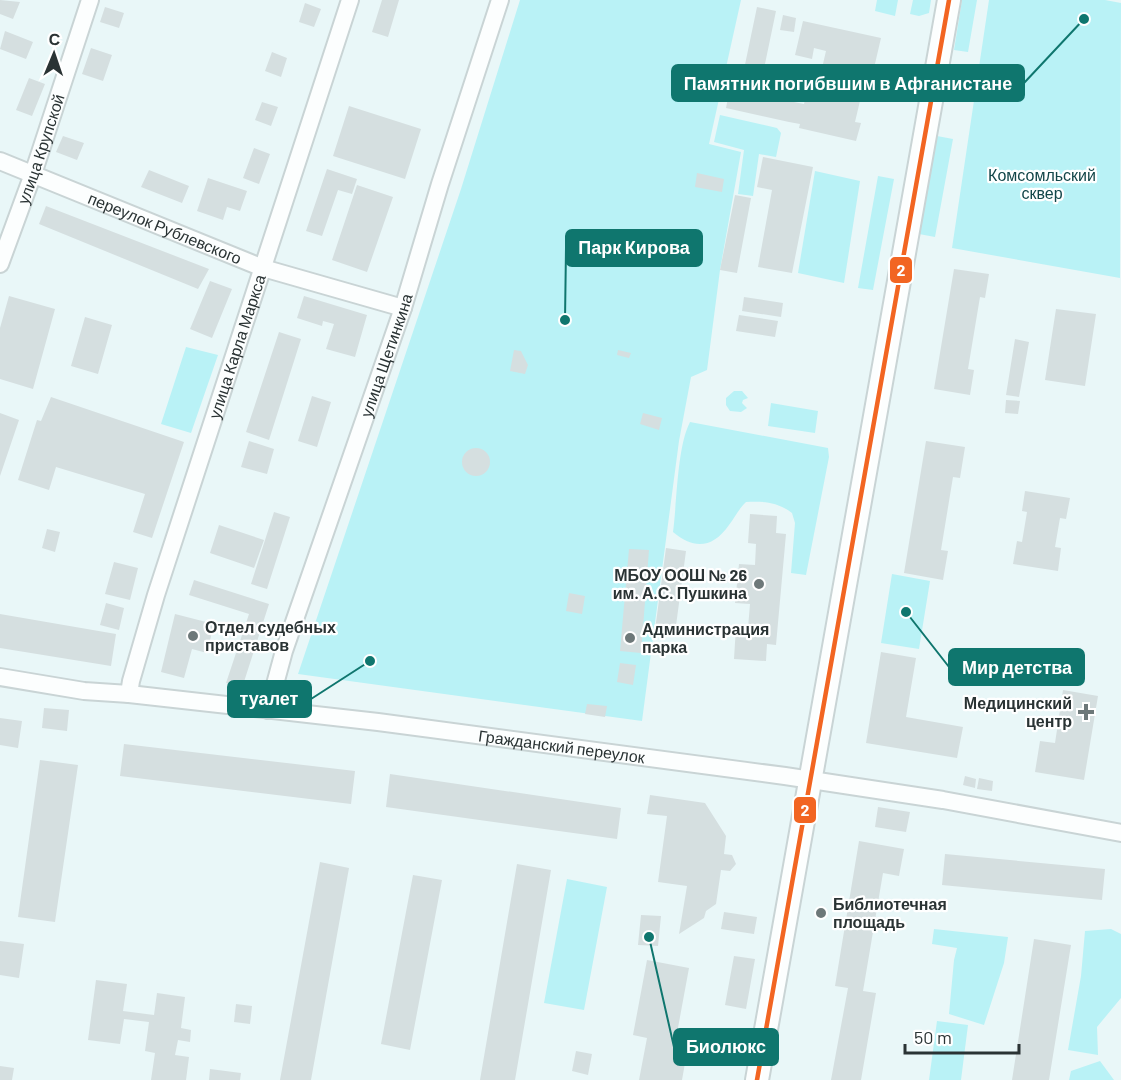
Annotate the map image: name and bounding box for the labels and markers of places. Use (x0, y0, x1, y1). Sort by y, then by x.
callout: Памятник погибвшим в Афганистане (672, 65, 1024, 101)
callout: Парк Кирова (566, 230, 702, 266)
place label: МБОУ ООШ № 26 им. А.С. Пушкина (613, 565, 747, 602)
marker: МБОУ ООШ № 26 им. А.С. Пушкина (752, 577, 766, 591)
place label: Отдел судебных приставов (205, 617, 336, 654)
place label: Администрация парка (642, 619, 769, 656)
marker: Отдел судебных приставов (186, 629, 200, 643)
marker: Администрация парка (623, 631, 637, 645)
callout: Мир детства (949, 649, 1084, 685)
callout: туалет (228, 681, 311, 717)
place label: Медицинский центр (964, 693, 1072, 730)
marker: Медицинский центр (1077, 703, 1095, 721)
place label: Библиотечная площадь (833, 894, 947, 931)
marker: Библиотечная площадь (814, 906, 828, 920)
callout: Биолюкс (674, 1029, 778, 1065)

